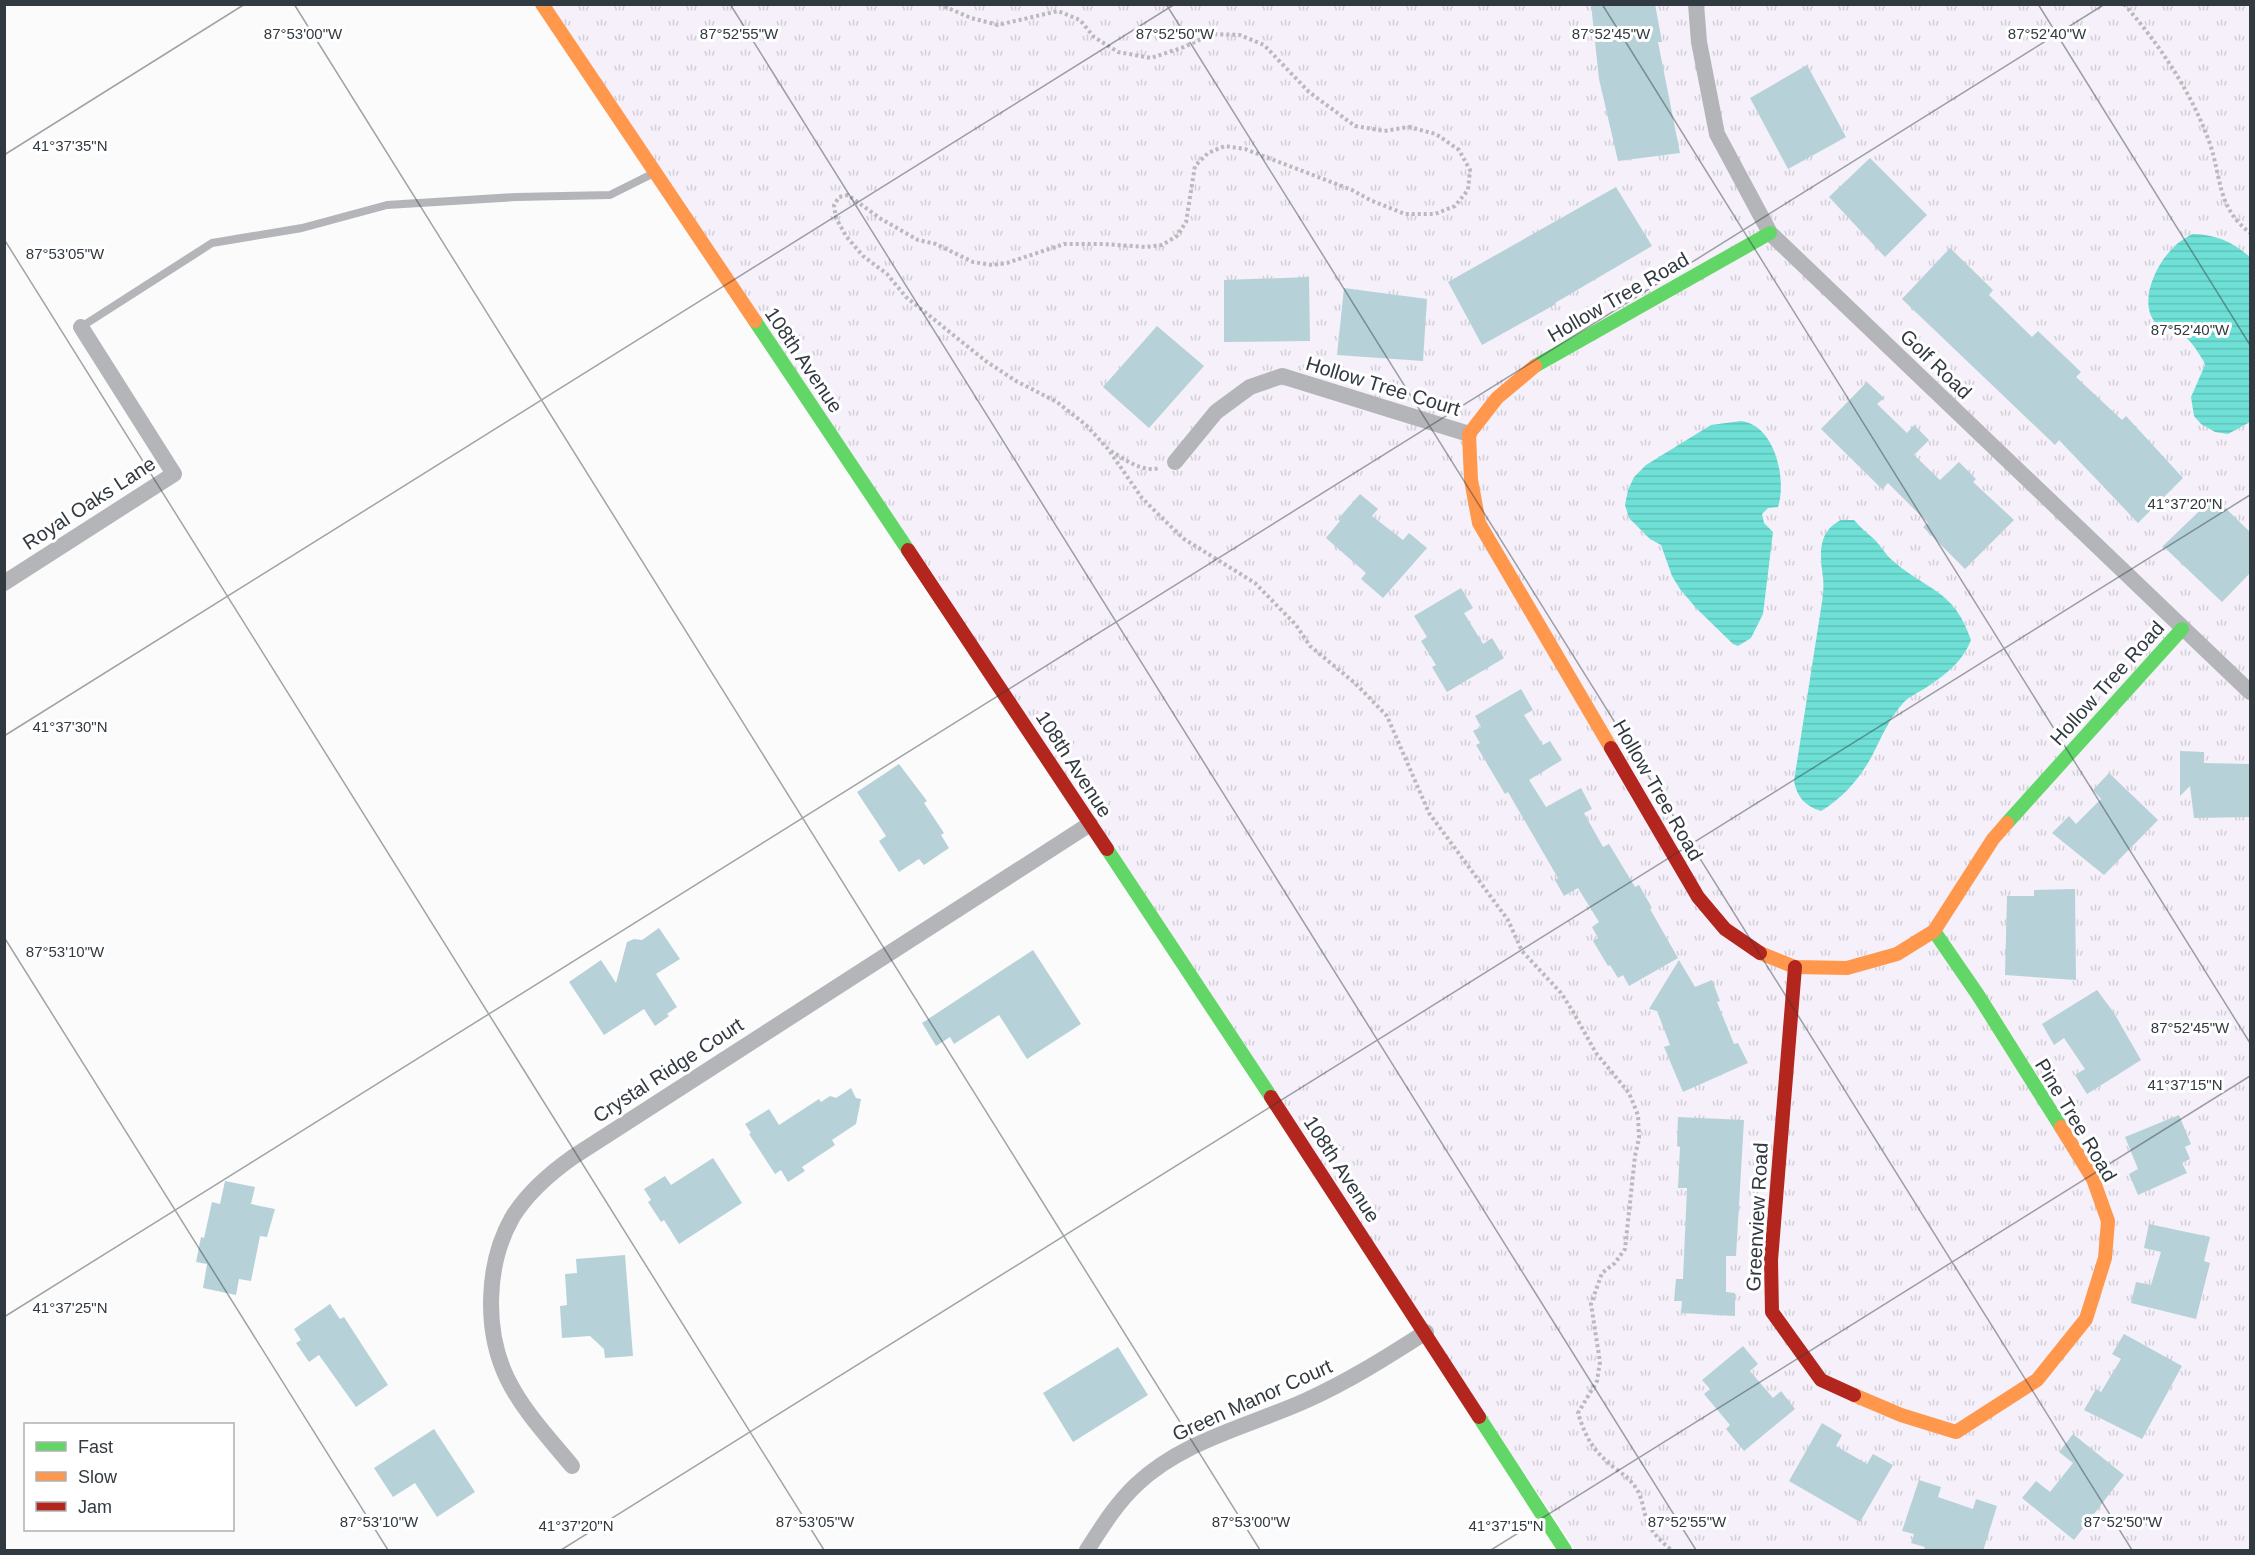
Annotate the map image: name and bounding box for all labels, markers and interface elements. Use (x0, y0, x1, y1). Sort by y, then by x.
text: 87°53'00"W (264, 25, 343, 42)
text: 87°52'55"W (700, 25, 779, 42)
text: 87°52'50"W (1136, 25, 1215, 42)
text: 87°52'45"W (1572, 25, 1651, 42)
text: 87°52'40"W (2008, 25, 2087, 42)
text: 41°37'35"N (32, 137, 108, 154)
text: 87°53'05"W (26, 245, 105, 262)
street label: Hollow Tree Road (1544, 248, 1692, 346)
street label: 108th Avenue (761, 303, 847, 417)
text: 87°52'40"W (2151, 321, 2230, 338)
street label: Golf Road (1896, 325, 1976, 403)
street label: Hollow Tree Court (1303, 352, 1463, 420)
street label: Royal Oaks Lane (19, 452, 159, 554)
text: 41°37'20"N (2147, 495, 2223, 512)
street label: Hollow Tree Road (2046, 617, 2168, 749)
street label: 108th Avenue (1032, 707, 1116, 821)
street label: Hollow Tree Road (1609, 716, 1707, 864)
text: 41°37'30"N (32, 718, 108, 735)
text: 87°53'10"W (26, 943, 105, 960)
street label: Crystal Ridge Court (589, 1013, 748, 1127)
text: 87°52'45"W (2151, 1019, 2230, 1036)
street label: Pine Tree Road (2031, 1055, 2121, 1185)
text: 41°37'15"N (2147, 1076, 2223, 1093)
street label: 108th Avenue (1300, 1112, 1384, 1226)
street label: Greenview Road (1742, 1142, 1772, 1292)
text: 41°37'25"N (32, 1299, 108, 1316)
street label: Green Manor Court (1169, 1355, 1336, 1445)
legend (24, 1423, 234, 1531)
text: Fast (78, 1437, 113, 1457)
text: Slow (78, 1467, 118, 1487)
text: Jam (78, 1497, 112, 1517)
text: 87°53'10"W (340, 1513, 419, 1530)
text: 87°53'05"W (776, 1513, 855, 1530)
text: 87°53'00"W (1212, 1513, 1291, 1530)
text: 87°52'55"W (1648, 1513, 1727, 1530)
text: 87°52'50"W (2084, 1513, 2163, 1530)
text: 41°37'20"N (538, 1517, 614, 1534)
text: 41°37'15"N (1468, 1517, 1544, 1534)

